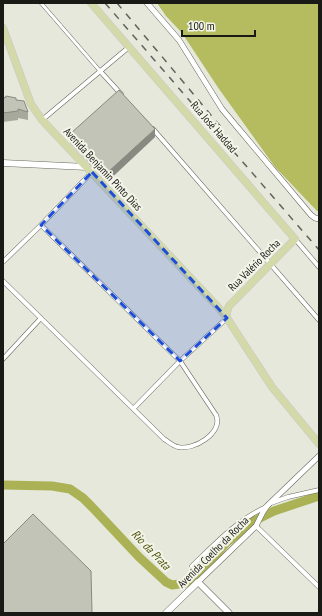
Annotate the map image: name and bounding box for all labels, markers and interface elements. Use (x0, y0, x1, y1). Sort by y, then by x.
scale bar (182, 12, 255, 38)
text: 100 m (188, 18, 215, 33)
street label: Rua José Haddad (188, 98, 240, 156)
street label: Avenida Benjamin Pinto Dias (61, 124, 145, 214)
street label: Rua Valério Rocha (225, 236, 283, 294)
street label: Avenida Coelho da Rocha (174, 513, 252, 591)
water label: Rio da Prata (129, 526, 175, 574)

